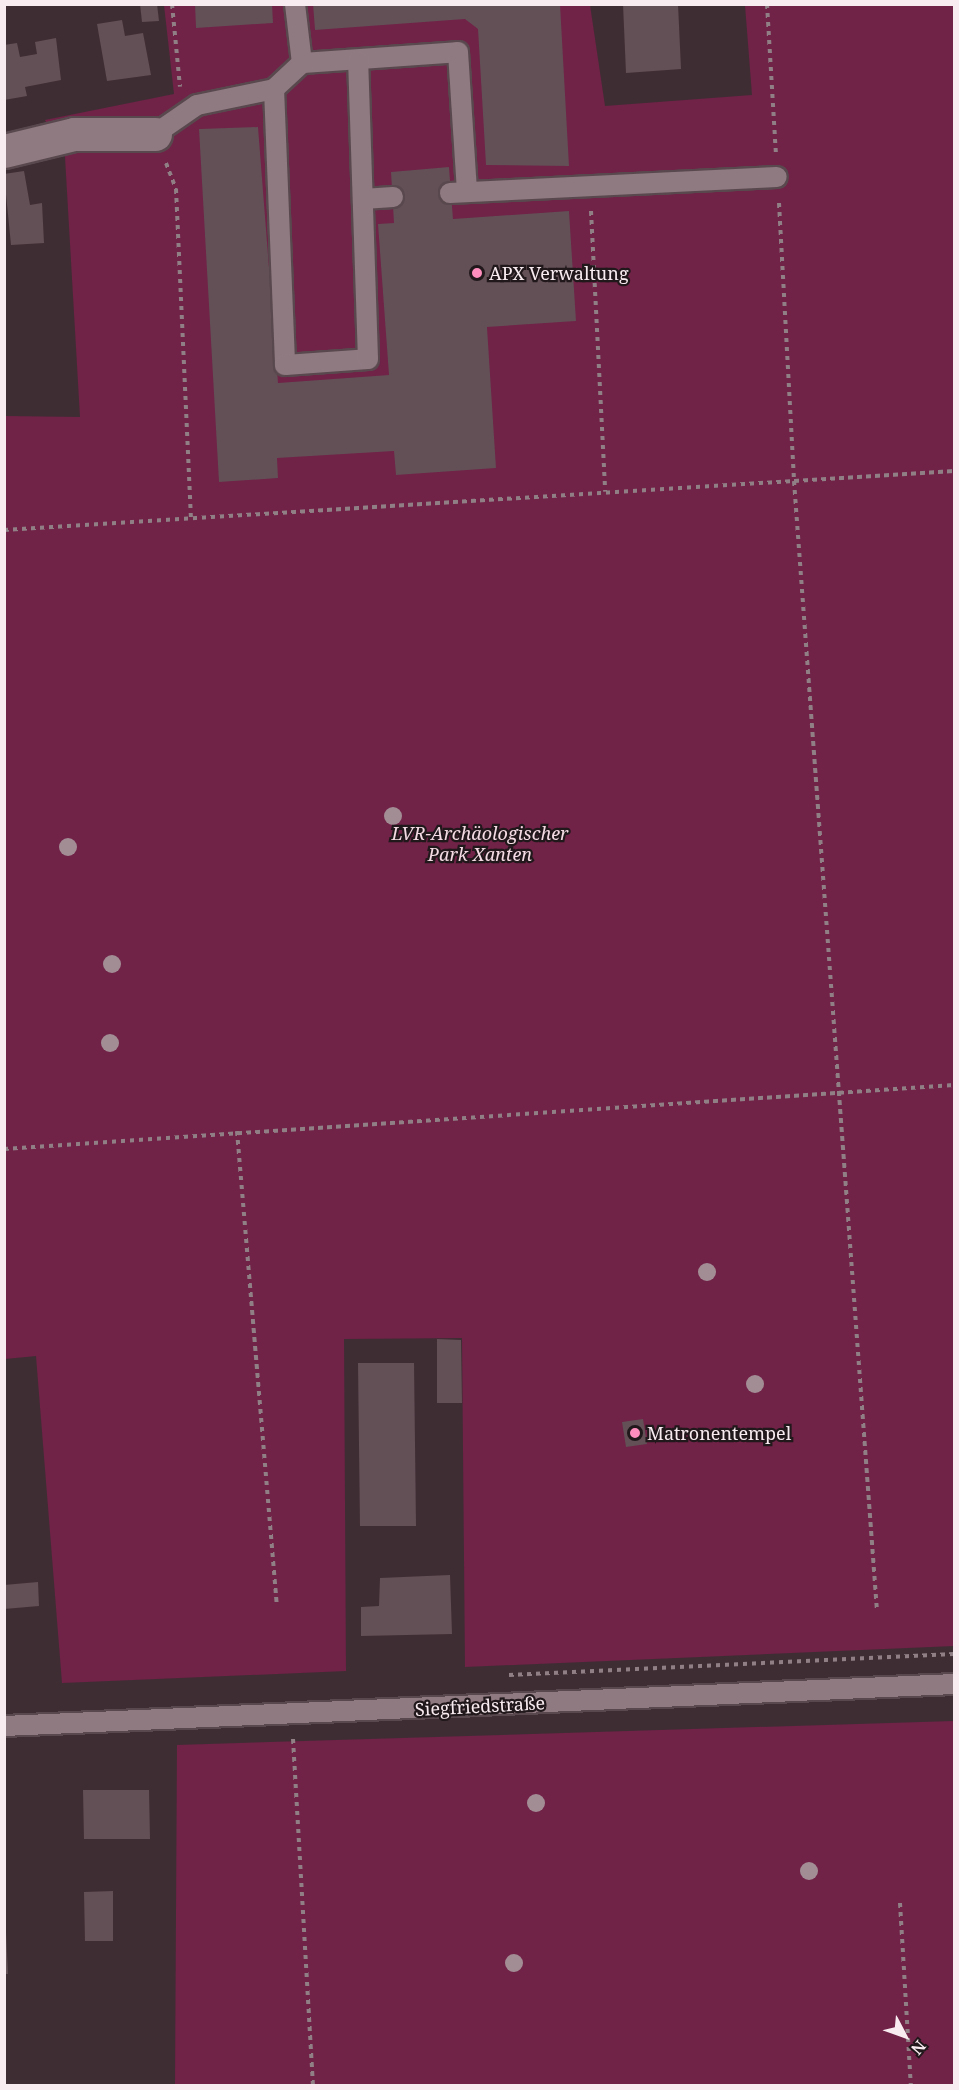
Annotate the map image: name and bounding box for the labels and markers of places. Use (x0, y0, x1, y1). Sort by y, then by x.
place label: APX Verwaltung (489, 262, 629, 284)
marker: APX Verwaltung (470, 266, 484, 280)
place label: Matronentempel (647, 1422, 791, 1444)
marker: Matronentempel (628, 1426, 642, 1440)

